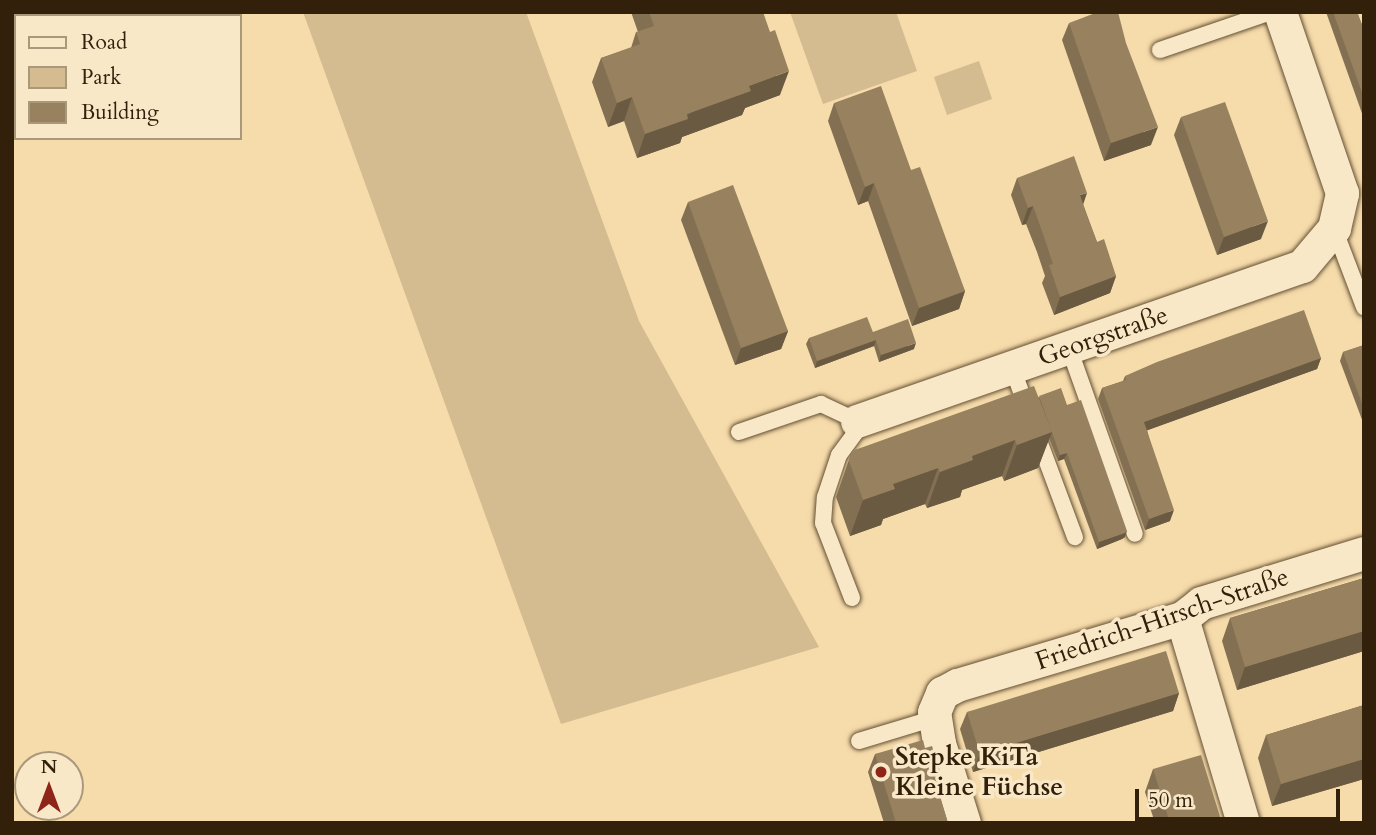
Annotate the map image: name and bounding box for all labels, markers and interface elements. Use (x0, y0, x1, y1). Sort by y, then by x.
legend (14, 14, 242, 140)
text: Road (81, 28, 127, 57)
text: Park (81, 63, 121, 92)
text: Building (81, 98, 159, 127)
street label: Georgstraße (1034, 299, 1172, 373)
street label: Friedrich-Hirsch-Straße (1031, 561, 1293, 677)
place label: Stepke KiTa Kleine Füchse (895, 741, 1063, 802)
north arrow (14, 751, 84, 821)
text: N (41, 754, 57, 780)
marker: Stepke KiTa Kleine Füchse (873, 764, 889, 780)
scale bar (1138, 776, 1343, 820)
text: 50 m (1148, 786, 1193, 815)

